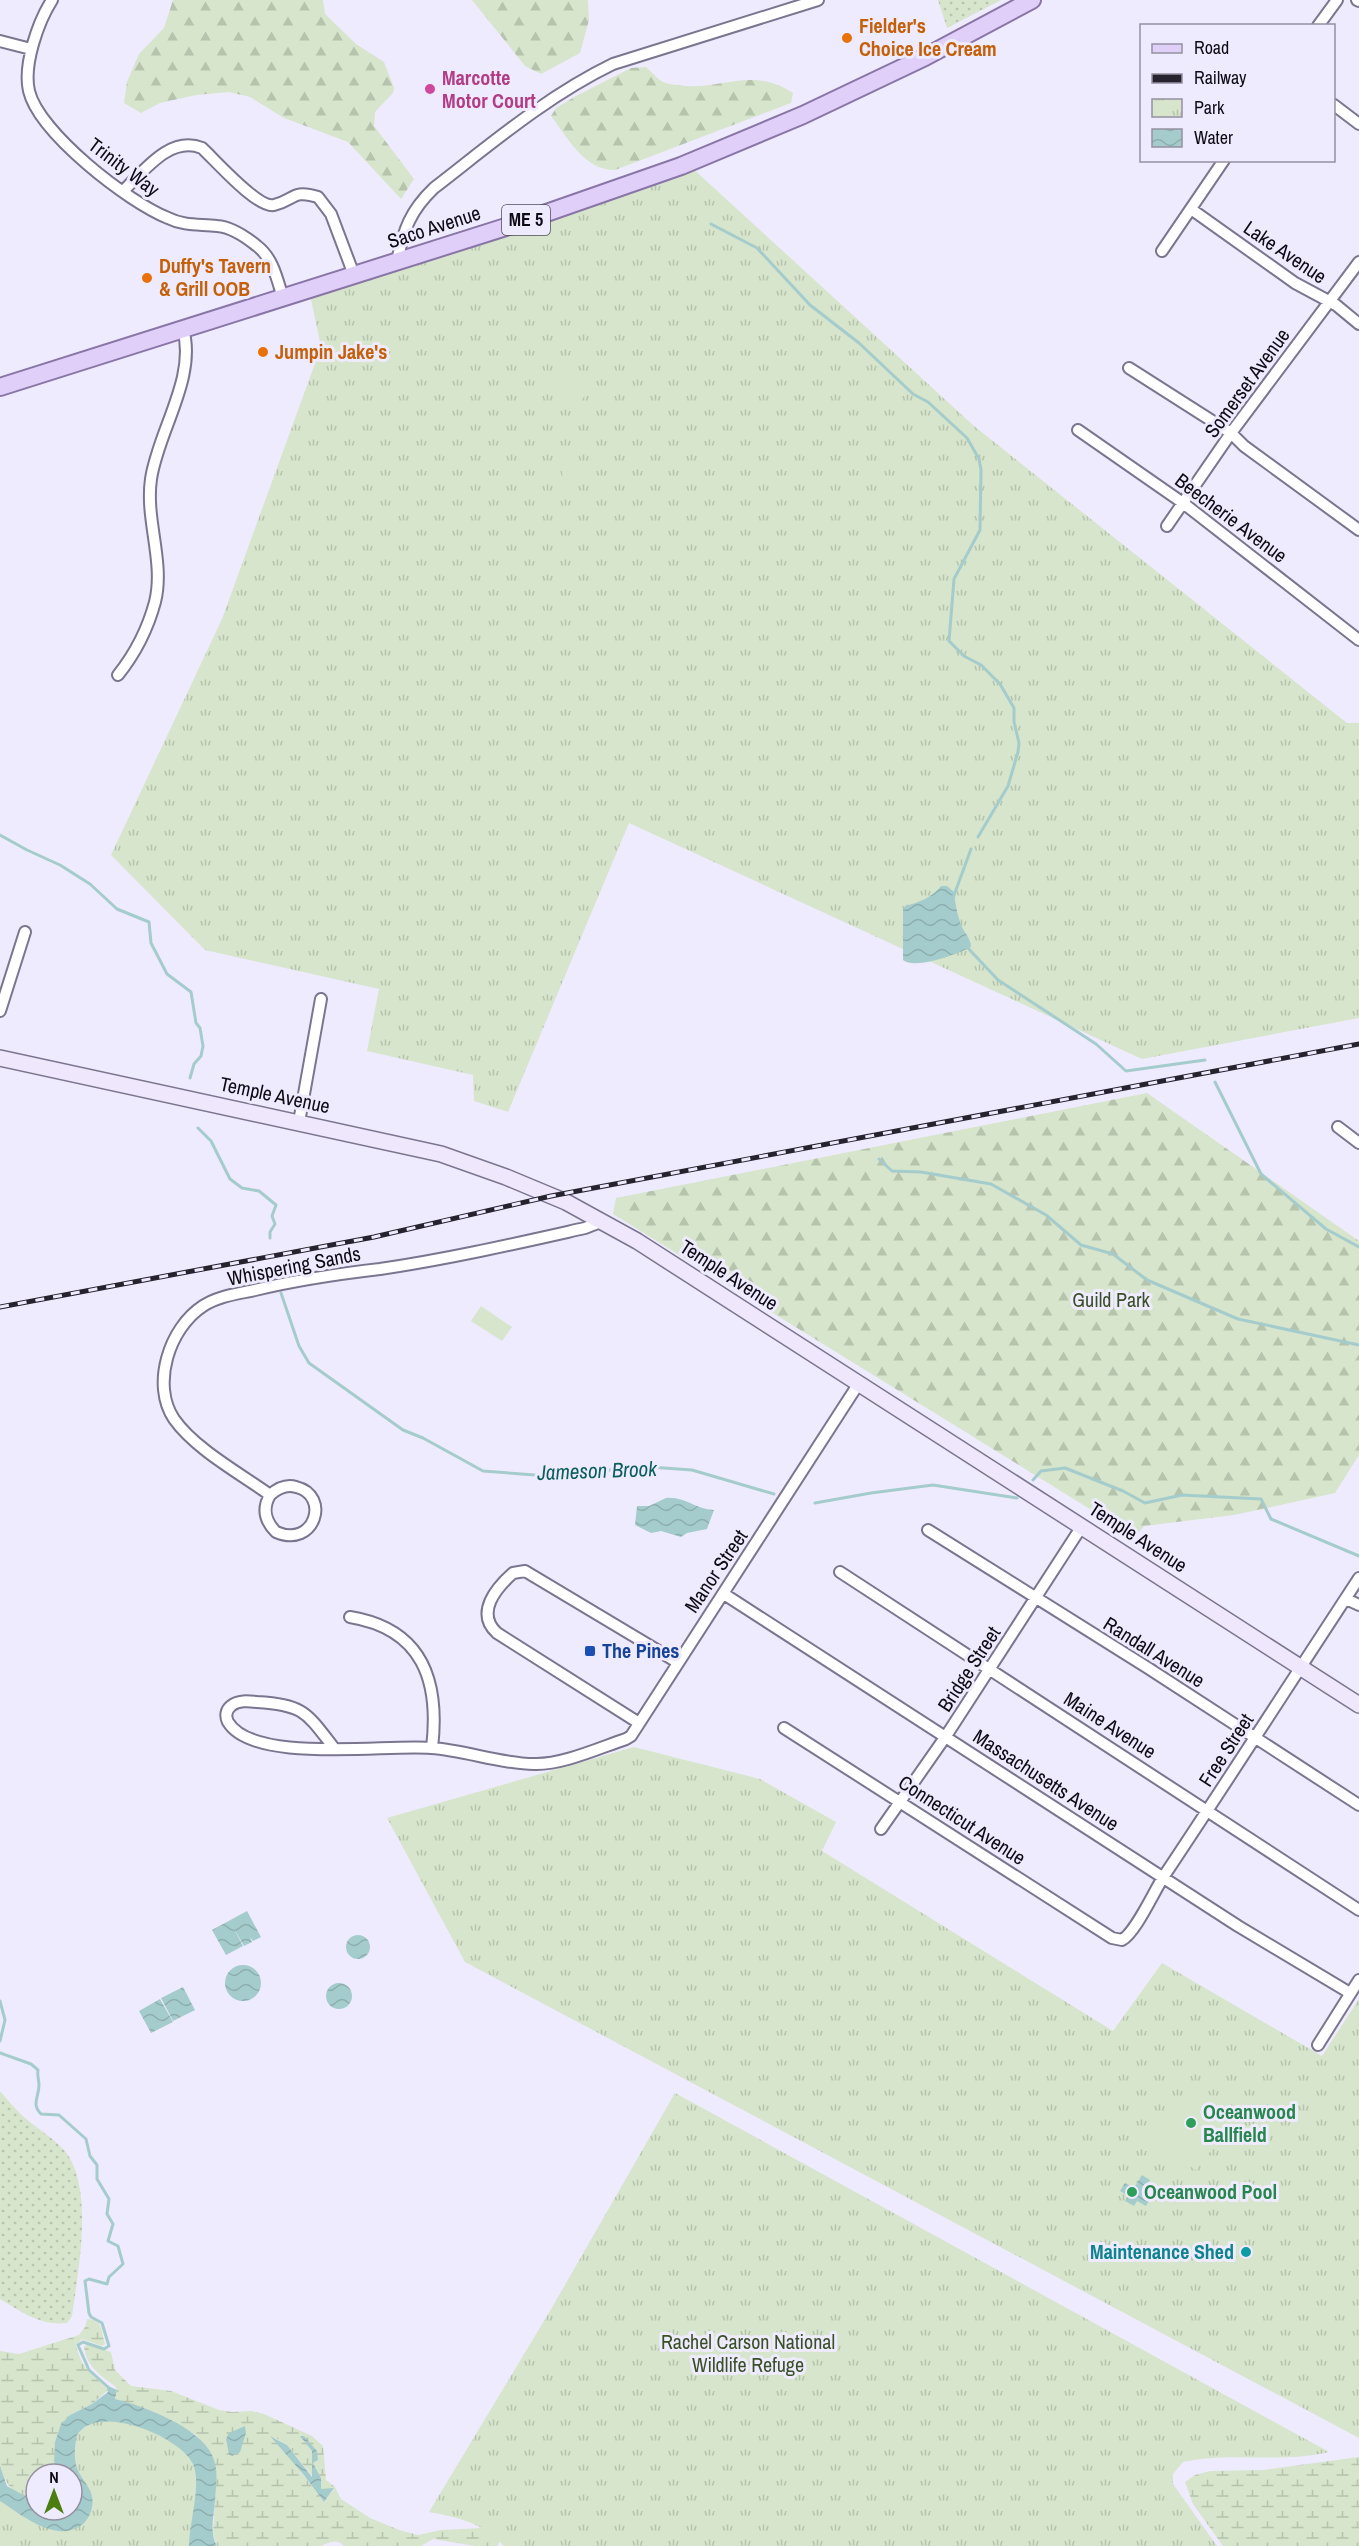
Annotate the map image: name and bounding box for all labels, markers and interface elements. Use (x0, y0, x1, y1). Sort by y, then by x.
place label: Fielder's Choice Ice Cream (859, 12, 997, 62)
legend (1140, 24, 1335, 162)
marker: Fielder's Choice Ice Cream (840, 31, 854, 45)
text: Road (1194, 35, 1229, 60)
place label: Marcotte Motor Court (442, 64, 536, 114)
text: Railway (1194, 65, 1247, 90)
marker: Marcotte Motor Court (423, 82, 437, 96)
text: Park (1194, 95, 1225, 120)
text: Water (1194, 125, 1233, 150)
street label: Trinity Way (83, 131, 166, 203)
street label: Saco Avenue (384, 199, 484, 254)
road number: ME 5 (502, 205, 550, 235)
street label: Lake Avenue (1239, 214, 1332, 289)
place label: Duffy's Tavern & Grill OOB (159, 252, 271, 302)
marker: Duffy's Tavern & Grill OOB (140, 271, 154, 285)
street label: Somerset Avenue (1198, 323, 1295, 443)
place label: Jumpin Jake's (275, 338, 387, 365)
marker: Jumpin Jake's (256, 345, 270, 359)
street label: Beecherie Avenue (1170, 467, 1293, 569)
street label: Temple Avenue (218, 1070, 333, 1119)
street label: Temple Avenue (675, 1233, 784, 1316)
street label: Whispering Sands (225, 1239, 363, 1292)
park label: Guild Park (1072, 1286, 1151, 1313)
water label: Jameson Brook (536, 1454, 659, 1487)
street label: Temple Avenue (1084, 1495, 1193, 1578)
street label: Manor Street (678, 1524, 754, 1618)
street label: Randall Avenue (1099, 1610, 1210, 1693)
street label: Bridge Street (931, 1620, 1006, 1717)
place label: The Pines (602, 1637, 679, 1664)
marker: The Pines (583, 1644, 597, 1658)
street label: Maine Avenue (1059, 1685, 1161, 1764)
street label: Free Street (1192, 1708, 1259, 1791)
street label: Massachusetts Avenue (968, 1722, 1124, 1837)
street label: Connecticut Avenue (893, 1768, 1031, 1871)
place label: Oceanwood Ballfield (1203, 2098, 1296, 2148)
marker: Oceanwood Ballfield (1184, 2116, 1198, 2130)
place label: Oceanwood Pool (1144, 2178, 1277, 2205)
marker: Oceanwood Pool (1125, 2185, 1139, 2199)
place label: Maintenance Shed (1090, 2238, 1234, 2265)
marker: Maintenance Shed (1239, 2245, 1253, 2259)
park label: Rachel Carson National Wildlife Refuge (661, 2328, 835, 2378)
north arrow (24, 2462, 84, 2522)
text: N (49, 2466, 59, 2488)

